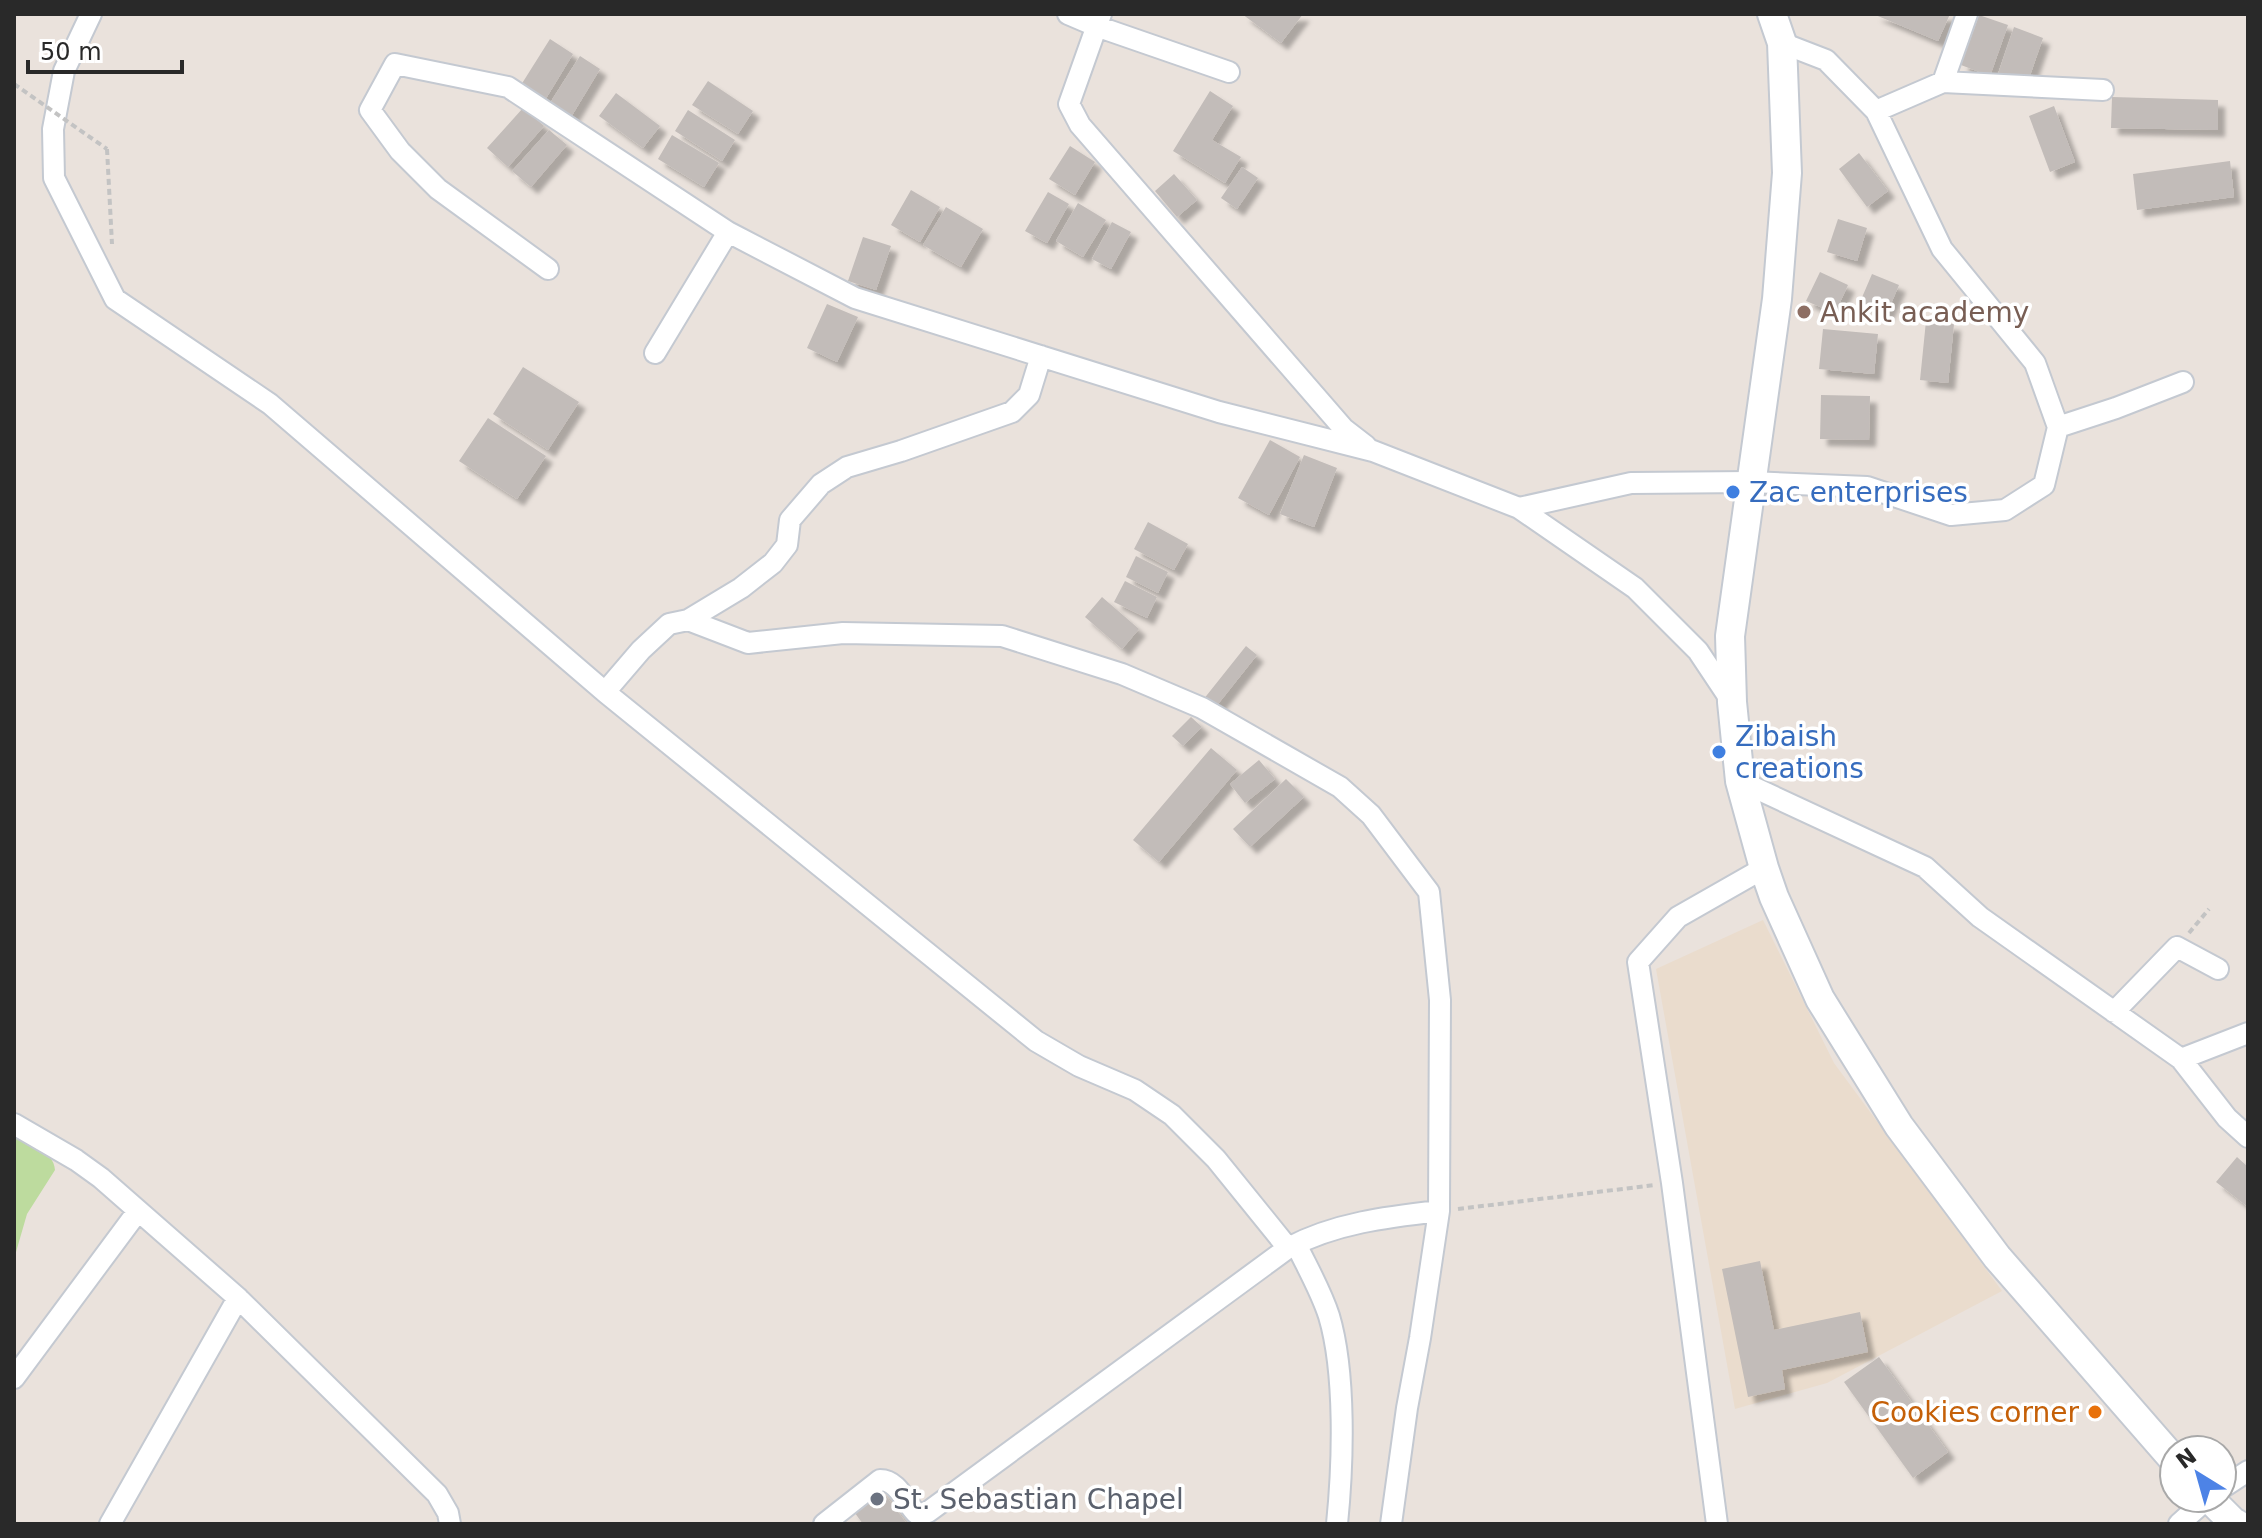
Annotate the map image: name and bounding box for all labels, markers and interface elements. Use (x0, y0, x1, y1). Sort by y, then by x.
scale bar (28, 24, 182, 74)
text: 50 m (40, 38, 102, 66)
place label: Ankit academy (1820, 296, 2029, 329)
marker: Ankit academy (1795, 303, 1813, 321)
place label: Zac enterprises (1749, 476, 1968, 509)
marker: Zac enterprises (1724, 483, 1742, 501)
place label: Zibaish creations (1735, 720, 1864, 785)
marker: Zibaish creations (1710, 743, 1728, 761)
place label: Cookies corner (1870, 1396, 2079, 1429)
marker: Cookies corner (2086, 1403, 2104, 1421)
north arrow (2158, 1434, 2238, 1514)
text: N (2171, 1443, 2201, 1474)
place label: St. Sebastian Chapel (893, 1483, 1184, 1516)
marker: St. Sebastian Chapel (868, 1490, 886, 1508)

